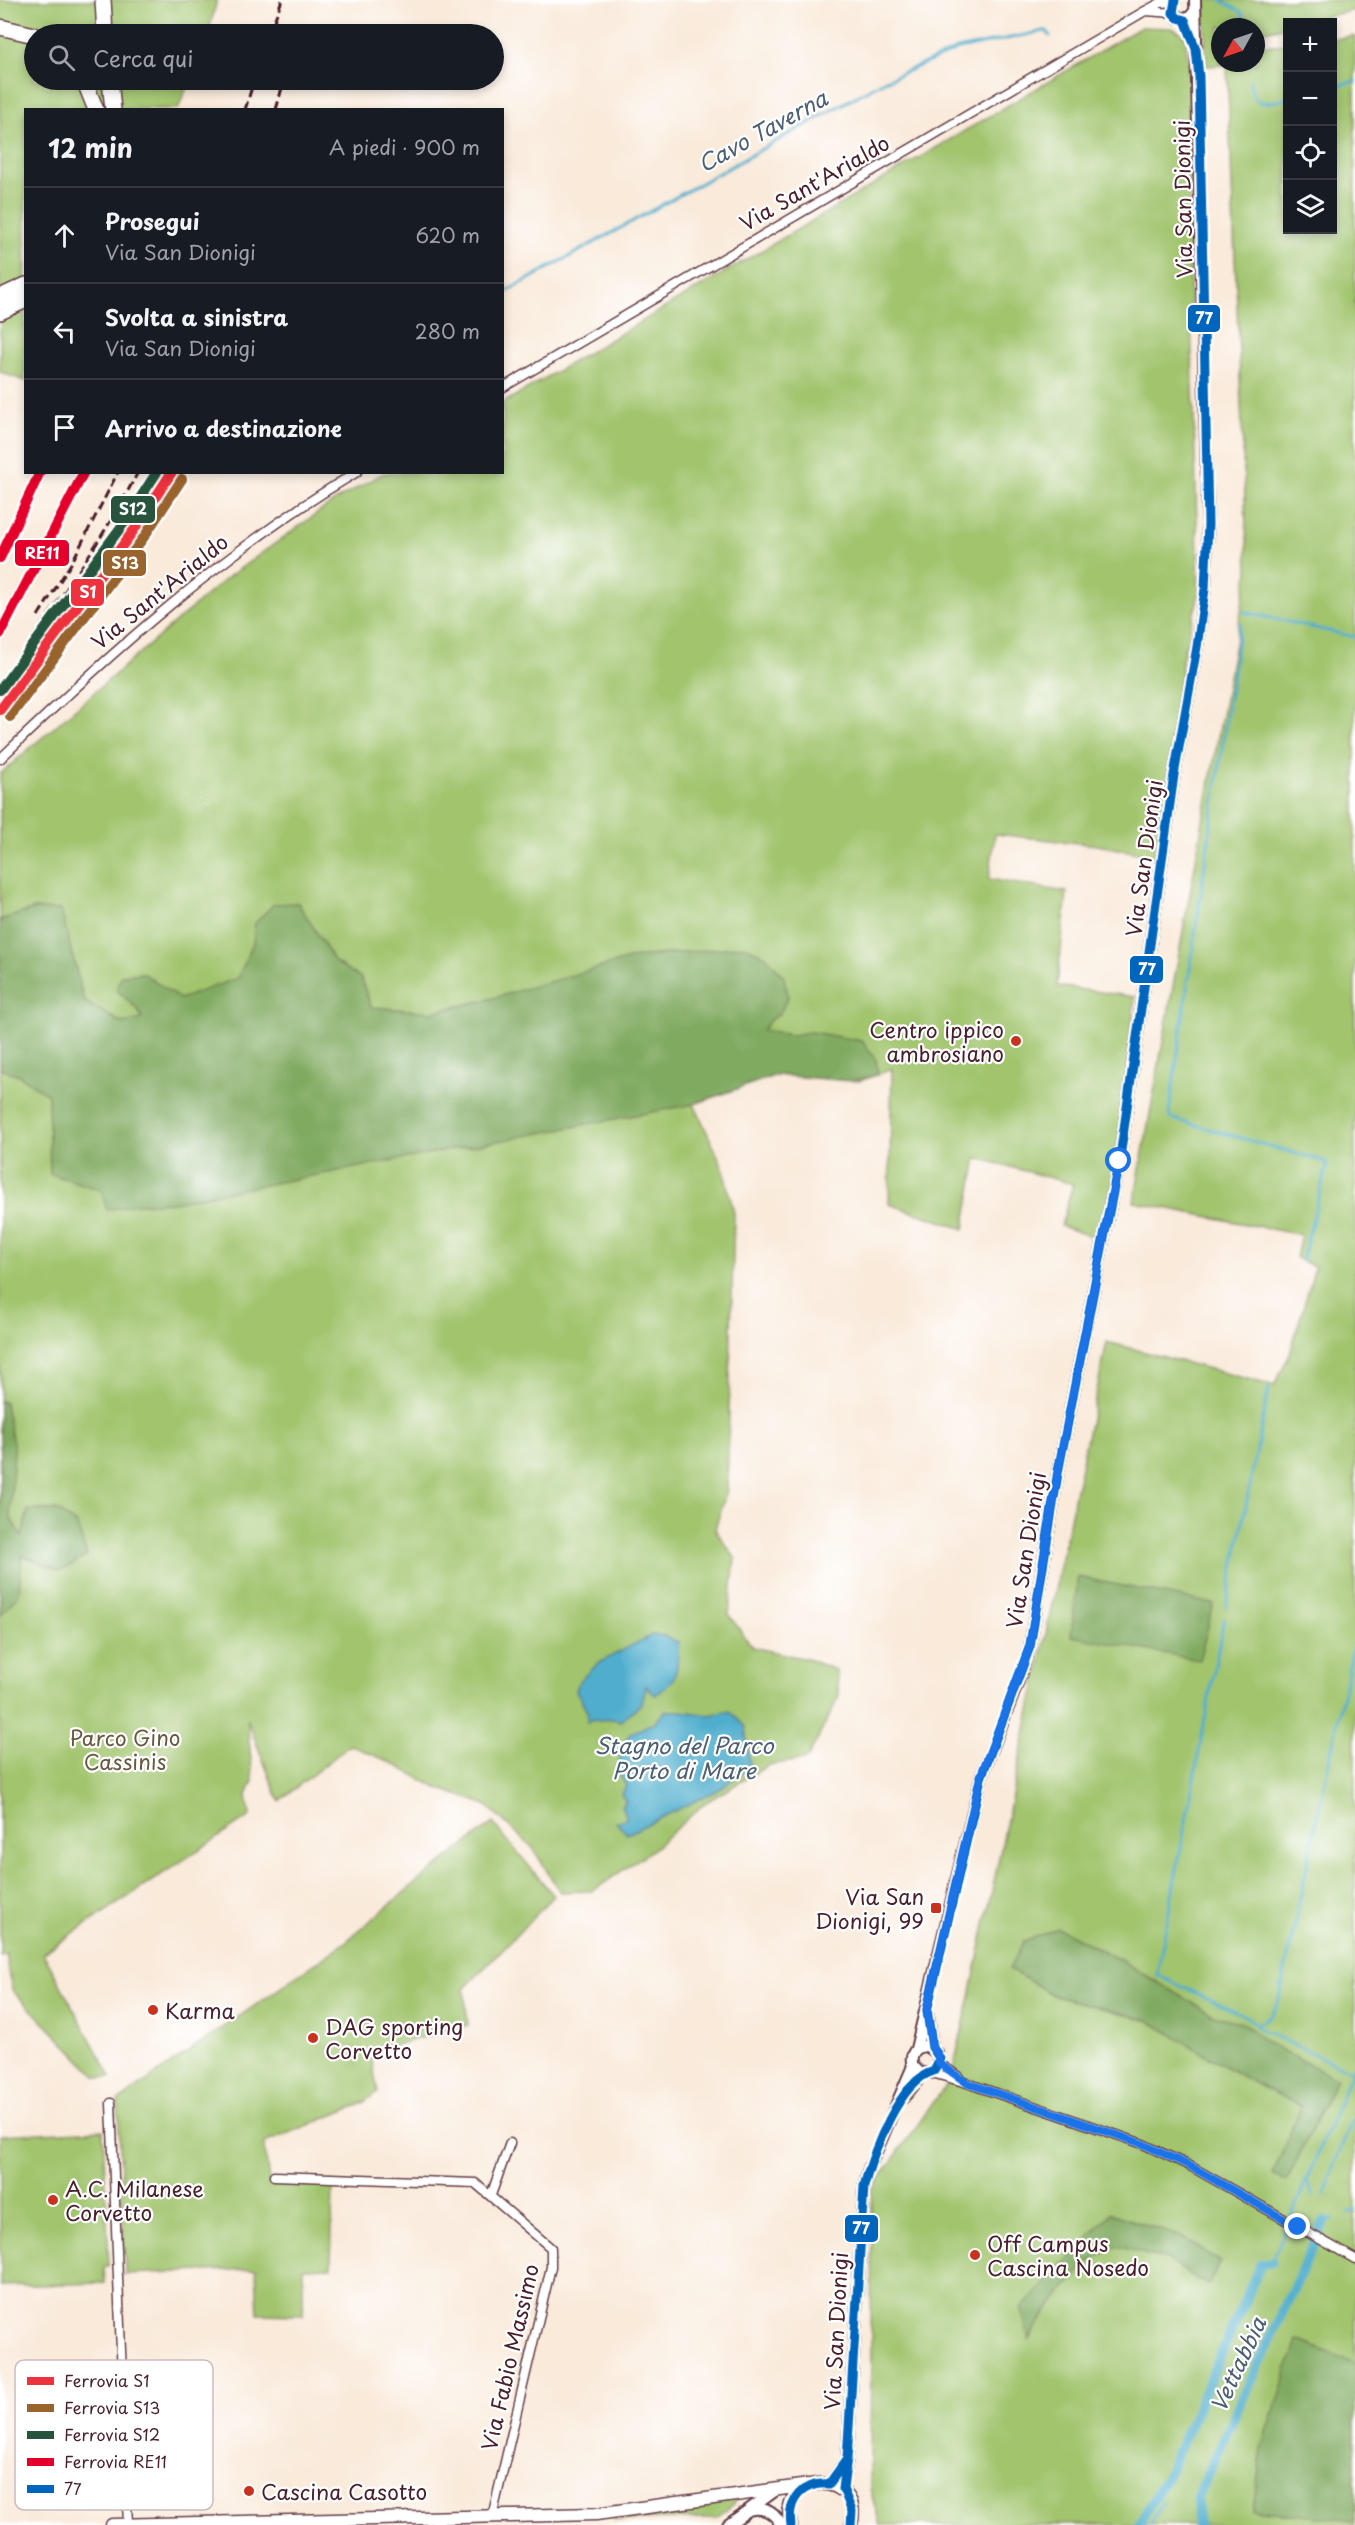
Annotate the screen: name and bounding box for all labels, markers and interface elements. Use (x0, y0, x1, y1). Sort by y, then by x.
north arrow (1211, 18, 1265, 72)
map controls (1283, 18, 1337, 234)
button: + (1283, 18, 1337, 72)
search box (24, 24, 504, 90)
icon: search (45, 41, 78, 74)
text: Cerca qui (93, 41, 193, 74)
button: − (1283, 72, 1337, 126)
water label: Cavo Taverna (691, 80, 834, 179)
street label: Via San Dionigi (1165, 120, 1199, 278)
street label: Via Sant'Arialdo (733, 126, 895, 238)
button: locate (1283, 126, 1337, 180)
text: 12 min (48, 128, 133, 167)
text: A piedi · 900 m (329, 132, 480, 162)
button: layers (1283, 180, 1337, 234)
text: Prosegui (105, 204, 199, 237)
icon: ahead (48, 219, 81, 252)
text: 620 m (416, 220, 480, 250)
text: Via San Dionigi (105, 237, 256, 267)
text: Svolta a sinistra (105, 300, 288, 333)
line badge: 77 (1187, 304, 1221, 333)
text: 77 (1195, 305, 1213, 329)
icon: left (48, 315, 81, 348)
text: 280 m (415, 316, 480, 346)
text: Via San Dionigi (105, 333, 256, 363)
icon: arrive (48, 411, 81, 444)
text: Arrivo a destinazione (105, 411, 342, 444)
line badge: S12 (110, 495, 156, 524)
text: S12 (119, 496, 147, 520)
street label: Via Sant'Arialdo (83, 526, 235, 656)
line badge: RE11 (14, 539, 70, 567)
text: RE11 (25, 540, 60, 564)
line badge: S13 (102, 549, 147, 577)
text: S13 (111, 550, 139, 574)
line badge: S1 (70, 578, 105, 607)
text: S1 (80, 579, 97, 603)
street label: Via San Dionigi (1116, 777, 1170, 939)
line badge: 77 (1129, 955, 1164, 984)
text: 77 (1138, 956, 1156, 980)
place label: Centro ippico ambrosiano (869, 1013, 1004, 1069)
marker: Centro ippico ambrosiano (1009, 1034, 1023, 1048)
route start (1105, 1147, 1131, 1173)
street label: Via San Dionigi (997, 1469, 1053, 1631)
park label: Parco Gino Cassinis (70, 1721, 180, 1777)
water label: Stagno del Parco Porto di Mare (594, 1728, 774, 1786)
place label: Via San Dionigi, 99 (815, 1880, 924, 1936)
marker: Via San Dionigi, 99 (929, 1901, 943, 1915)
place label: Karma (165, 1994, 236, 2026)
marker: Karma (146, 2003, 160, 2017)
place label: DAG sporting Corvetto (325, 2010, 463, 2066)
marker: DAG sporting Corvetto (306, 2031, 320, 2045)
place label: A.C. Milanese Corvetto (65, 2172, 204, 2228)
marker: A.C. Milanese Corvetto (46, 2193, 60, 2207)
route end (1284, 2213, 1310, 2239)
line badge: 77 (844, 2214, 879, 2243)
text: 77 (852, 2215, 870, 2239)
place label: Off Campus Cascina Nosedo (987, 2227, 1149, 2283)
marker: Off Campus Cascina Nosedo (968, 2248, 982, 2262)
street label: Via San Dionigi (815, 2251, 855, 2411)
street label: Via Fabio Massimo (472, 2261, 546, 2453)
water label: Vettabbia (1201, 2311, 1274, 2417)
legend (15, 2360, 213, 2510)
text: Ferrovia S1 (64, 2368, 149, 2392)
text: Ferrovia S13 (64, 2395, 160, 2419)
text: Ferrovia S12 (64, 2422, 160, 2446)
text: Ferrovia RE11 (64, 2449, 167, 2473)
place label: Cascina Casotto (261, 2475, 427, 2507)
text: 77 (64, 2476, 82, 2500)
marker: Cascina Casotto (242, 2484, 256, 2498)

